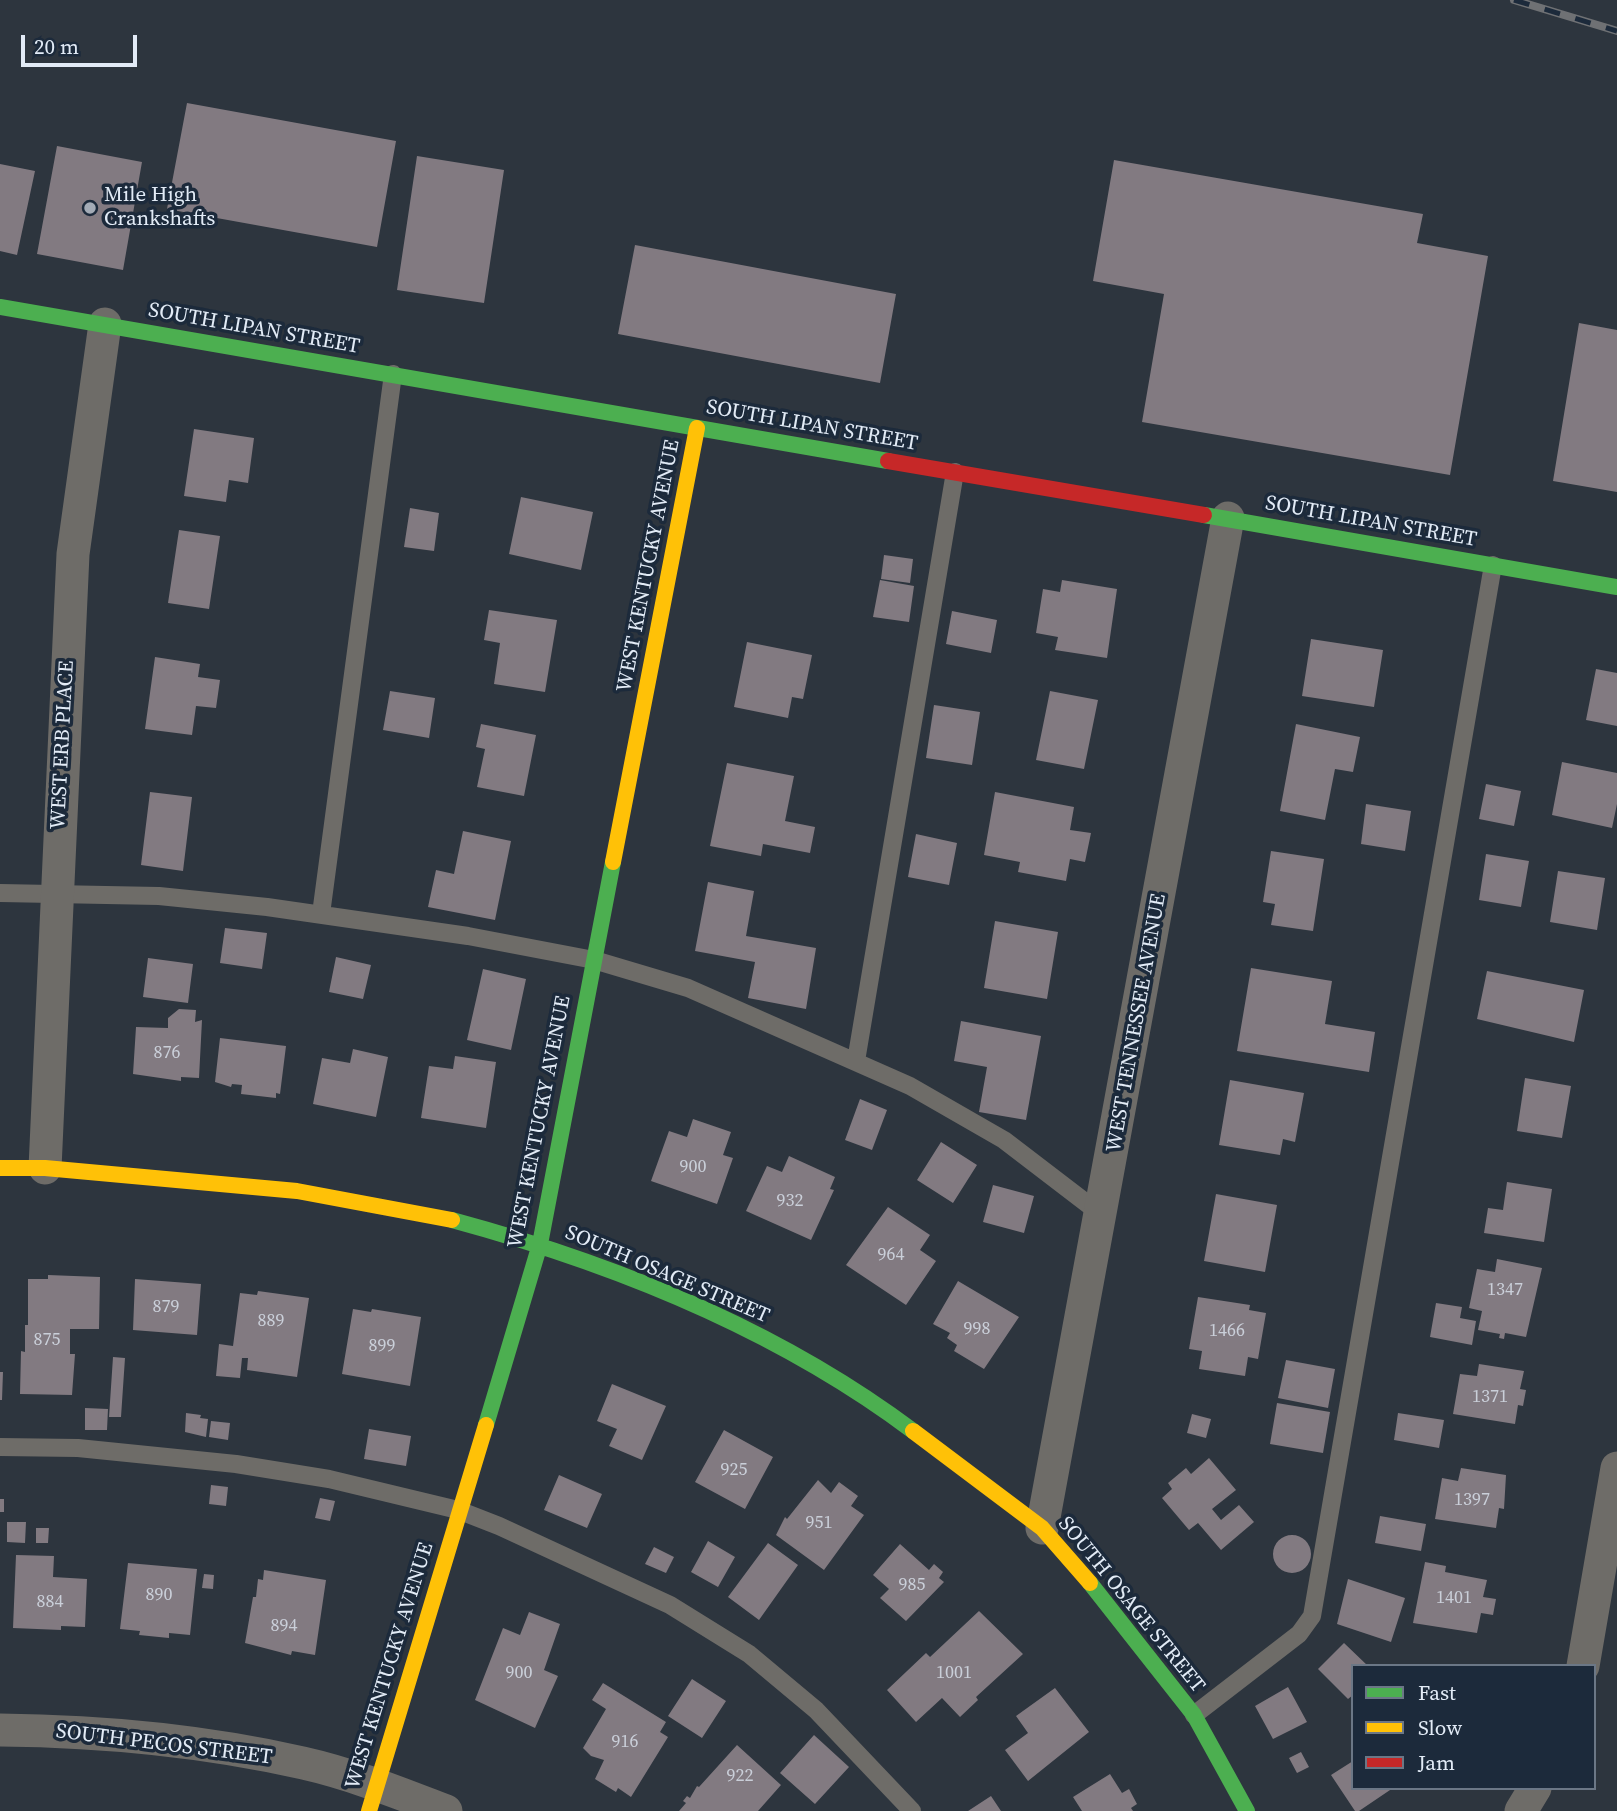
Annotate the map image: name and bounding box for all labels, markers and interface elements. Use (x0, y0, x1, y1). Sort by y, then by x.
scale bar (24, 21, 140, 65)
text: 20 m (34, 32, 79, 61)
place label: Mile High Crankshafts (104, 183, 215, 233)
marker: Mile High Crankshafts (82, 200, 98, 216)
street label: SOUTH LIPAN STREET (146, 298, 362, 360)
street label: SOUTH LIPAN STREET (704, 395, 920, 457)
street label: WEST KENTUCKY AVENUE (612, 438, 686, 694)
street label: SOUTH LIPAN STREET (1263, 491, 1479, 553)
street label: WEST ERB PLACE (46, 660, 80, 830)
street label: WEST TENNESSEE AVENUE (1102, 892, 1172, 1154)
street label: WEST KENTUCKY AVENUE (503, 994, 577, 1250)
house number: 876 (154, 1042, 180, 1064)
house number: 900 (680, 1156, 706, 1178)
house number: 932 (777, 1190, 803, 1212)
street label: SOUTH OSAGE STREET (561, 1221, 773, 1329)
house number: 964 (878, 1244, 904, 1266)
house number: 1347 (1487, 1279, 1523, 1301)
house number: 879 (153, 1296, 179, 1318)
house number: 889 (258, 1310, 284, 1332)
house number: 998 (964, 1318, 990, 1340)
house number: 1466 (1209, 1320, 1245, 1342)
house number: 875 (34, 1329, 60, 1351)
house number: 899 (369, 1335, 395, 1357)
house number: 1371 (1472, 1386, 1508, 1408)
house number: 925 (721, 1459, 747, 1481)
house number: 1397 (1454, 1489, 1490, 1511)
house number: 951 (806, 1512, 832, 1534)
street label: SOUTH OSAGE STREET (1052, 1512, 1210, 1698)
street label: WEST KENTUCKY AVENUE (340, 1540, 440, 1792)
house number: 985 (899, 1574, 925, 1596)
house number: 890 (146, 1584, 172, 1606)
house number: 1401 (1436, 1587, 1472, 1609)
house number: 884 (37, 1591, 63, 1613)
house number: 894 (271, 1615, 297, 1637)
house number: 900 (506, 1662, 532, 1684)
house number: 1001 (936, 1662, 972, 1684)
legend (1351, 1664, 1596, 1790)
text: Fast (1418, 1678, 1456, 1707)
text: Slow (1418, 1713, 1462, 1742)
street label: SOUTH PECOS STREET (54, 1719, 274, 1771)
house number: 916 (612, 1731, 638, 1753)
text: Jam (1418, 1748, 1455, 1777)
house number: 922 (727, 1765, 753, 1787)

